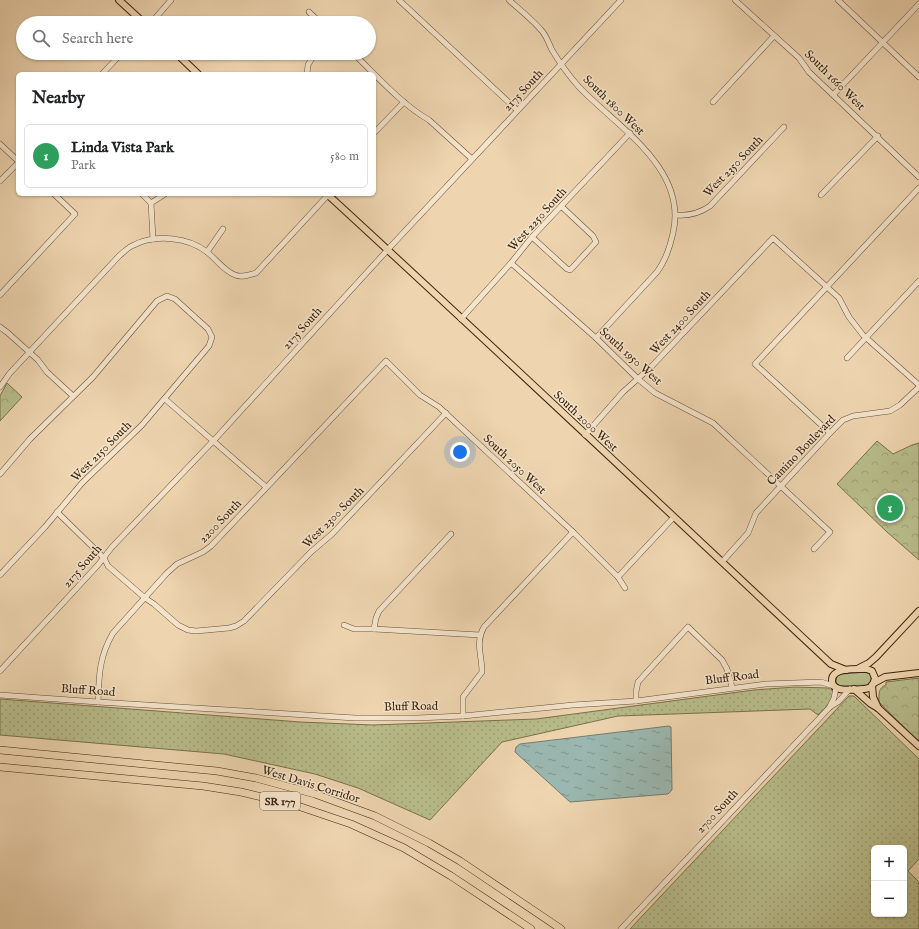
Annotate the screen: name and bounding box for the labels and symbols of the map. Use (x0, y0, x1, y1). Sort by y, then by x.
street label: South 1660 West (801, 47, 868, 114)
street label: 2175 South (500, 66, 547, 114)
street label: South 1800 West (580, 72, 648, 139)
street label: West 2350 South (700, 132, 767, 200)
street label: West 2250 South (505, 184, 570, 254)
street label: West 2400 South (647, 287, 714, 358)
street label: 2175 South (279, 304, 326, 353)
street label: South 1950 West (596, 324, 665, 388)
street label: South 2000 West (550, 388, 621, 455)
street label: Camino Boulevard (764, 411, 839, 489)
street label: West 2150 South (68, 418, 135, 485)
street label: South 2050 West (480, 431, 549, 497)
your location (450, 442, 470, 462)
street label: West 2300 South (299, 483, 368, 551)
pin: 1 (877, 493, 903, 523)
street label: 2200 South (196, 496, 245, 546)
street label: 2175 South (60, 541, 105, 591)
street label: Bluff Road (704, 667, 761, 688)
street label: Bluff Road (60, 681, 116, 700)
street label: Bluff Road (384, 699, 439, 714)
street label: West Davis Corridor (260, 762, 362, 807)
street label: 2700 South (693, 786, 742, 837)
road number: SR 177 (260, 792, 300, 810)

